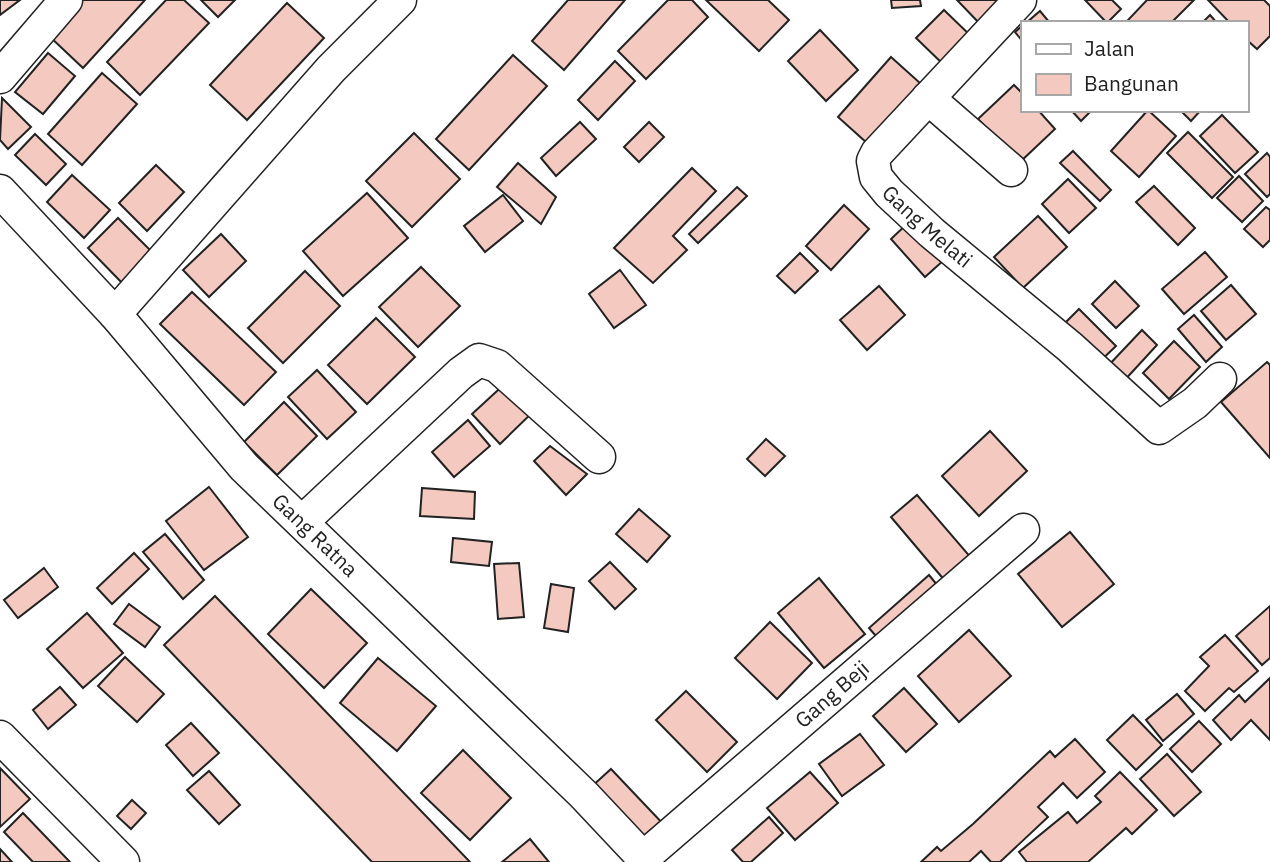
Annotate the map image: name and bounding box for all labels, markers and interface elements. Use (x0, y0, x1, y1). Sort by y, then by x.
legend (1021, 21, 1249, 112)
text: Jalan (1084, 34, 1135, 62)
text: Bangunan (1084, 69, 1179, 97)
street label: Gang Melati (876, 178, 979, 274)
street label: Gang Ratna (267, 487, 364, 583)
street label: Gang Beji (789, 654, 875, 734)

